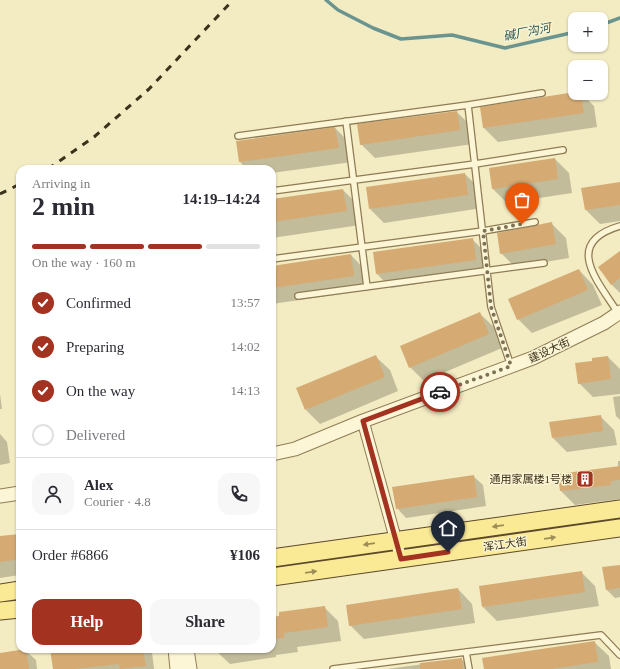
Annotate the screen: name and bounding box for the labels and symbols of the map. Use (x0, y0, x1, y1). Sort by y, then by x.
water label: 碱厂沟河 (502, 20, 554, 43)
pin (505, 183, 539, 224)
street label: 建设大街 (527, 335, 571, 365)
courier (420, 372, 460, 412)
building icon: 通用家属楼1号楼 (575, 469, 595, 489)
place label: 通用家属楼1号楼 (490, 473, 572, 485)
pin (431, 511, 465, 552)
one-way arrow (492, 523, 504, 529)
street label: 浑江大街 (481, 535, 528, 553)
one-way arrow (544, 535, 556, 541)
one-way arrow (363, 541, 376, 547)
one-way arrow (305, 569, 317, 575)

